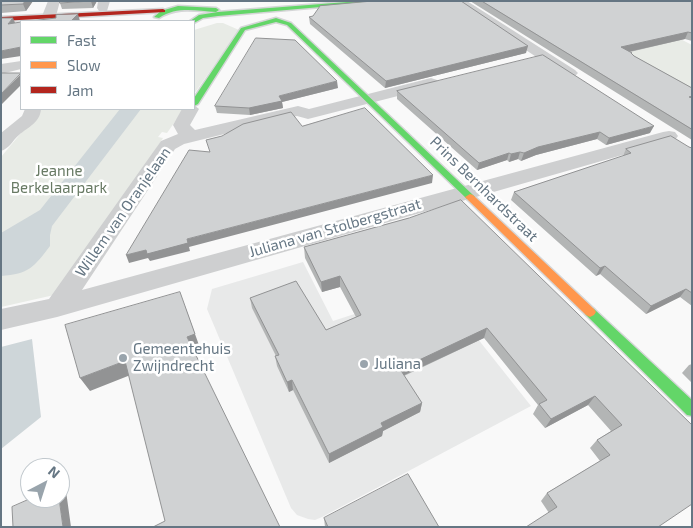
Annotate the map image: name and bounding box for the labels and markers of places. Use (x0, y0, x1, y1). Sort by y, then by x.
place label: Gemeentehuis Zwijndrecht (133, 340, 231, 375)
marker: Gemeentehuis Zwijndrecht (117, 352, 129, 364)
place label: Juliana (374, 355, 421, 373)
marker: Juliana (358, 358, 370, 370)

